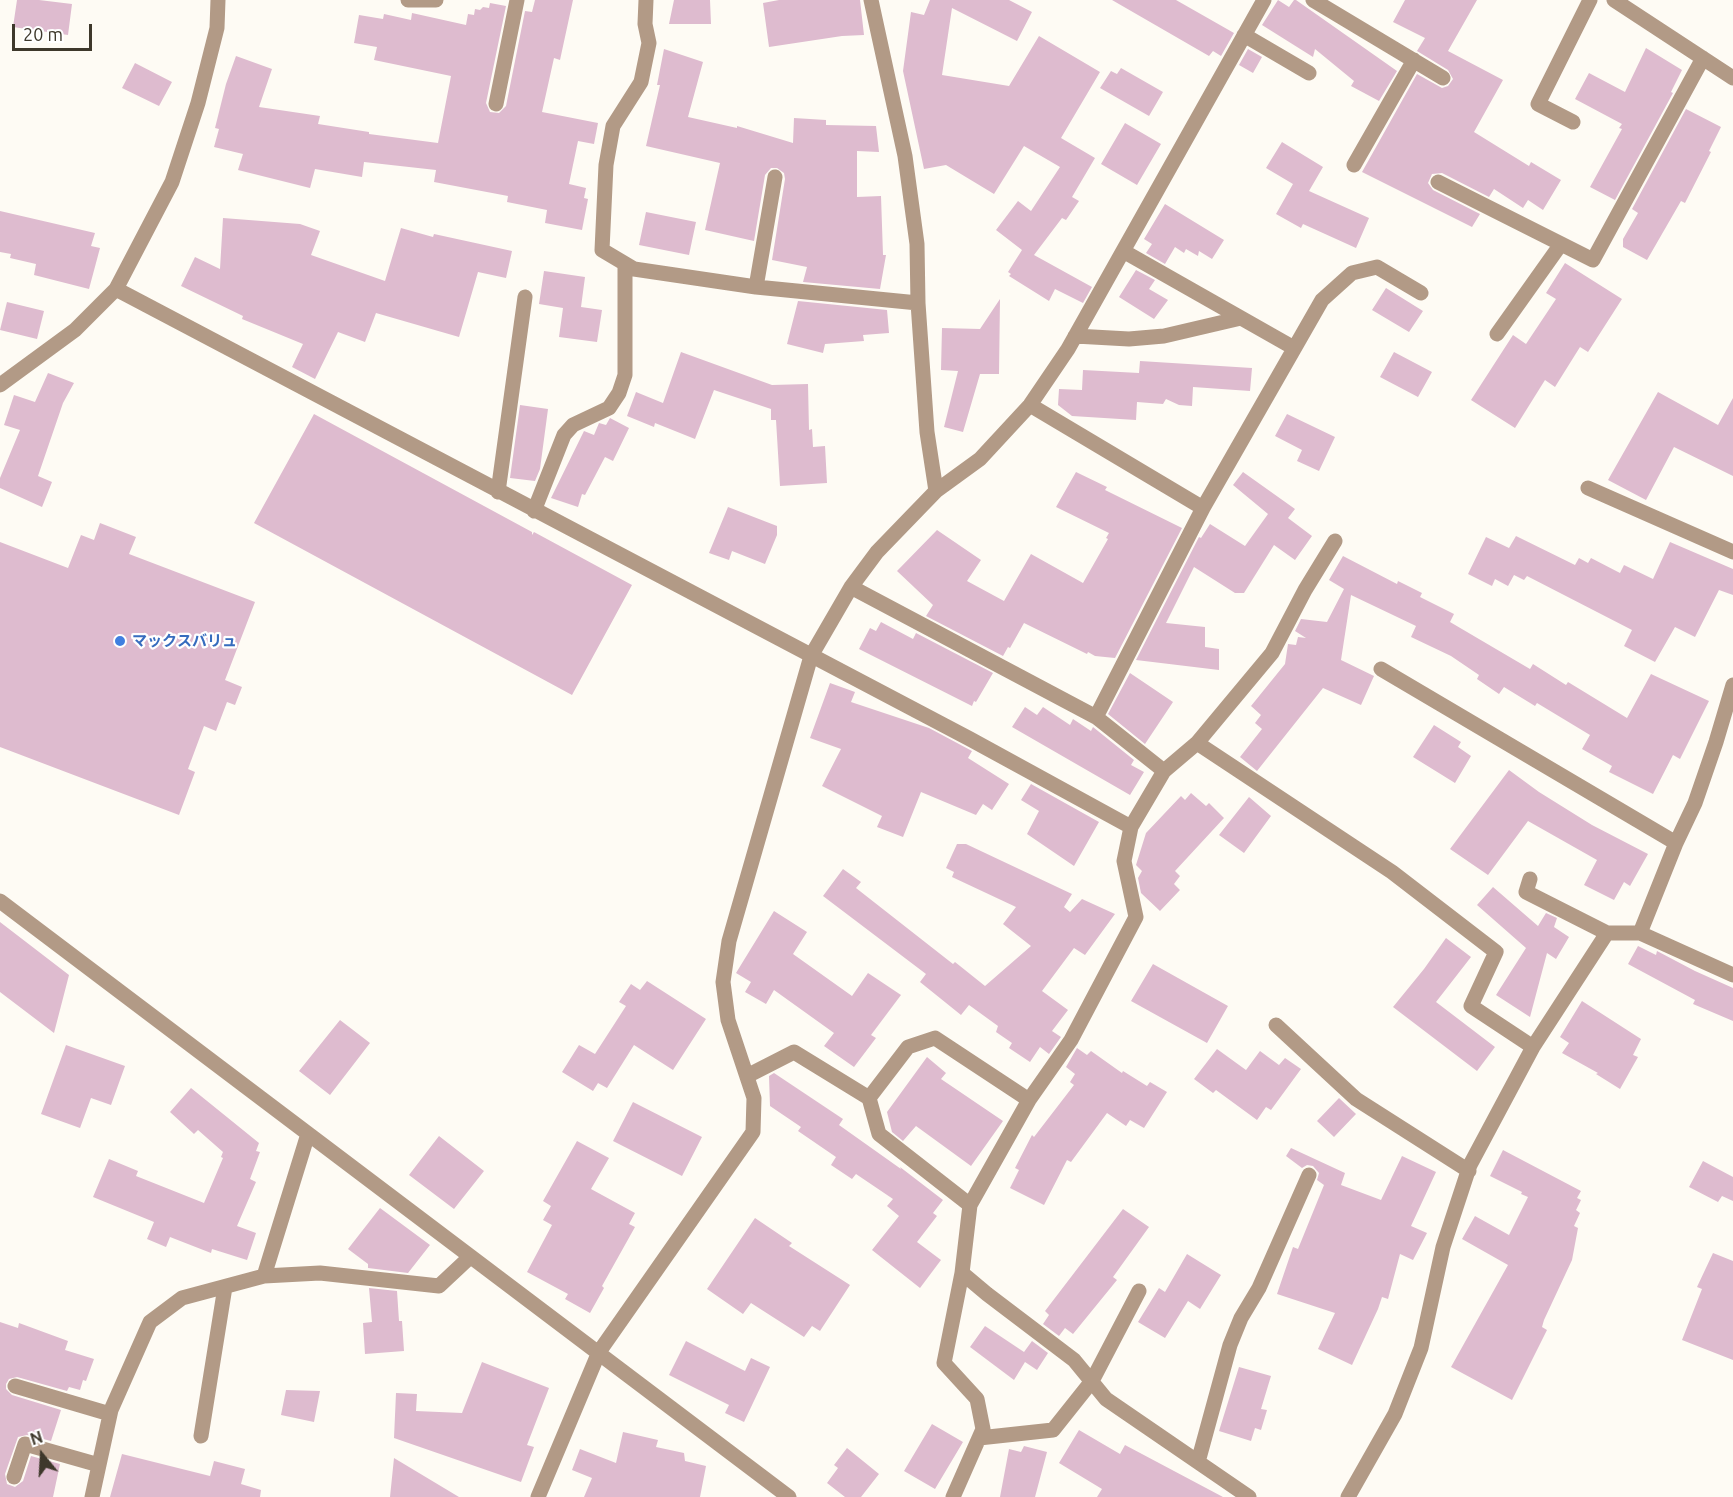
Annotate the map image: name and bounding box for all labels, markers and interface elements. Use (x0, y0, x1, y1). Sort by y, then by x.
scale bar (15, 12, 94, 50)
text: 20 m (23, 24, 63, 44)
place label: マックスバリュ (132, 632, 237, 650)
marker: マックスバリュ (113, 634, 127, 648)
north arrow (12, 1425, 72, 1485)
text: N (28, 1427, 45, 1448)

